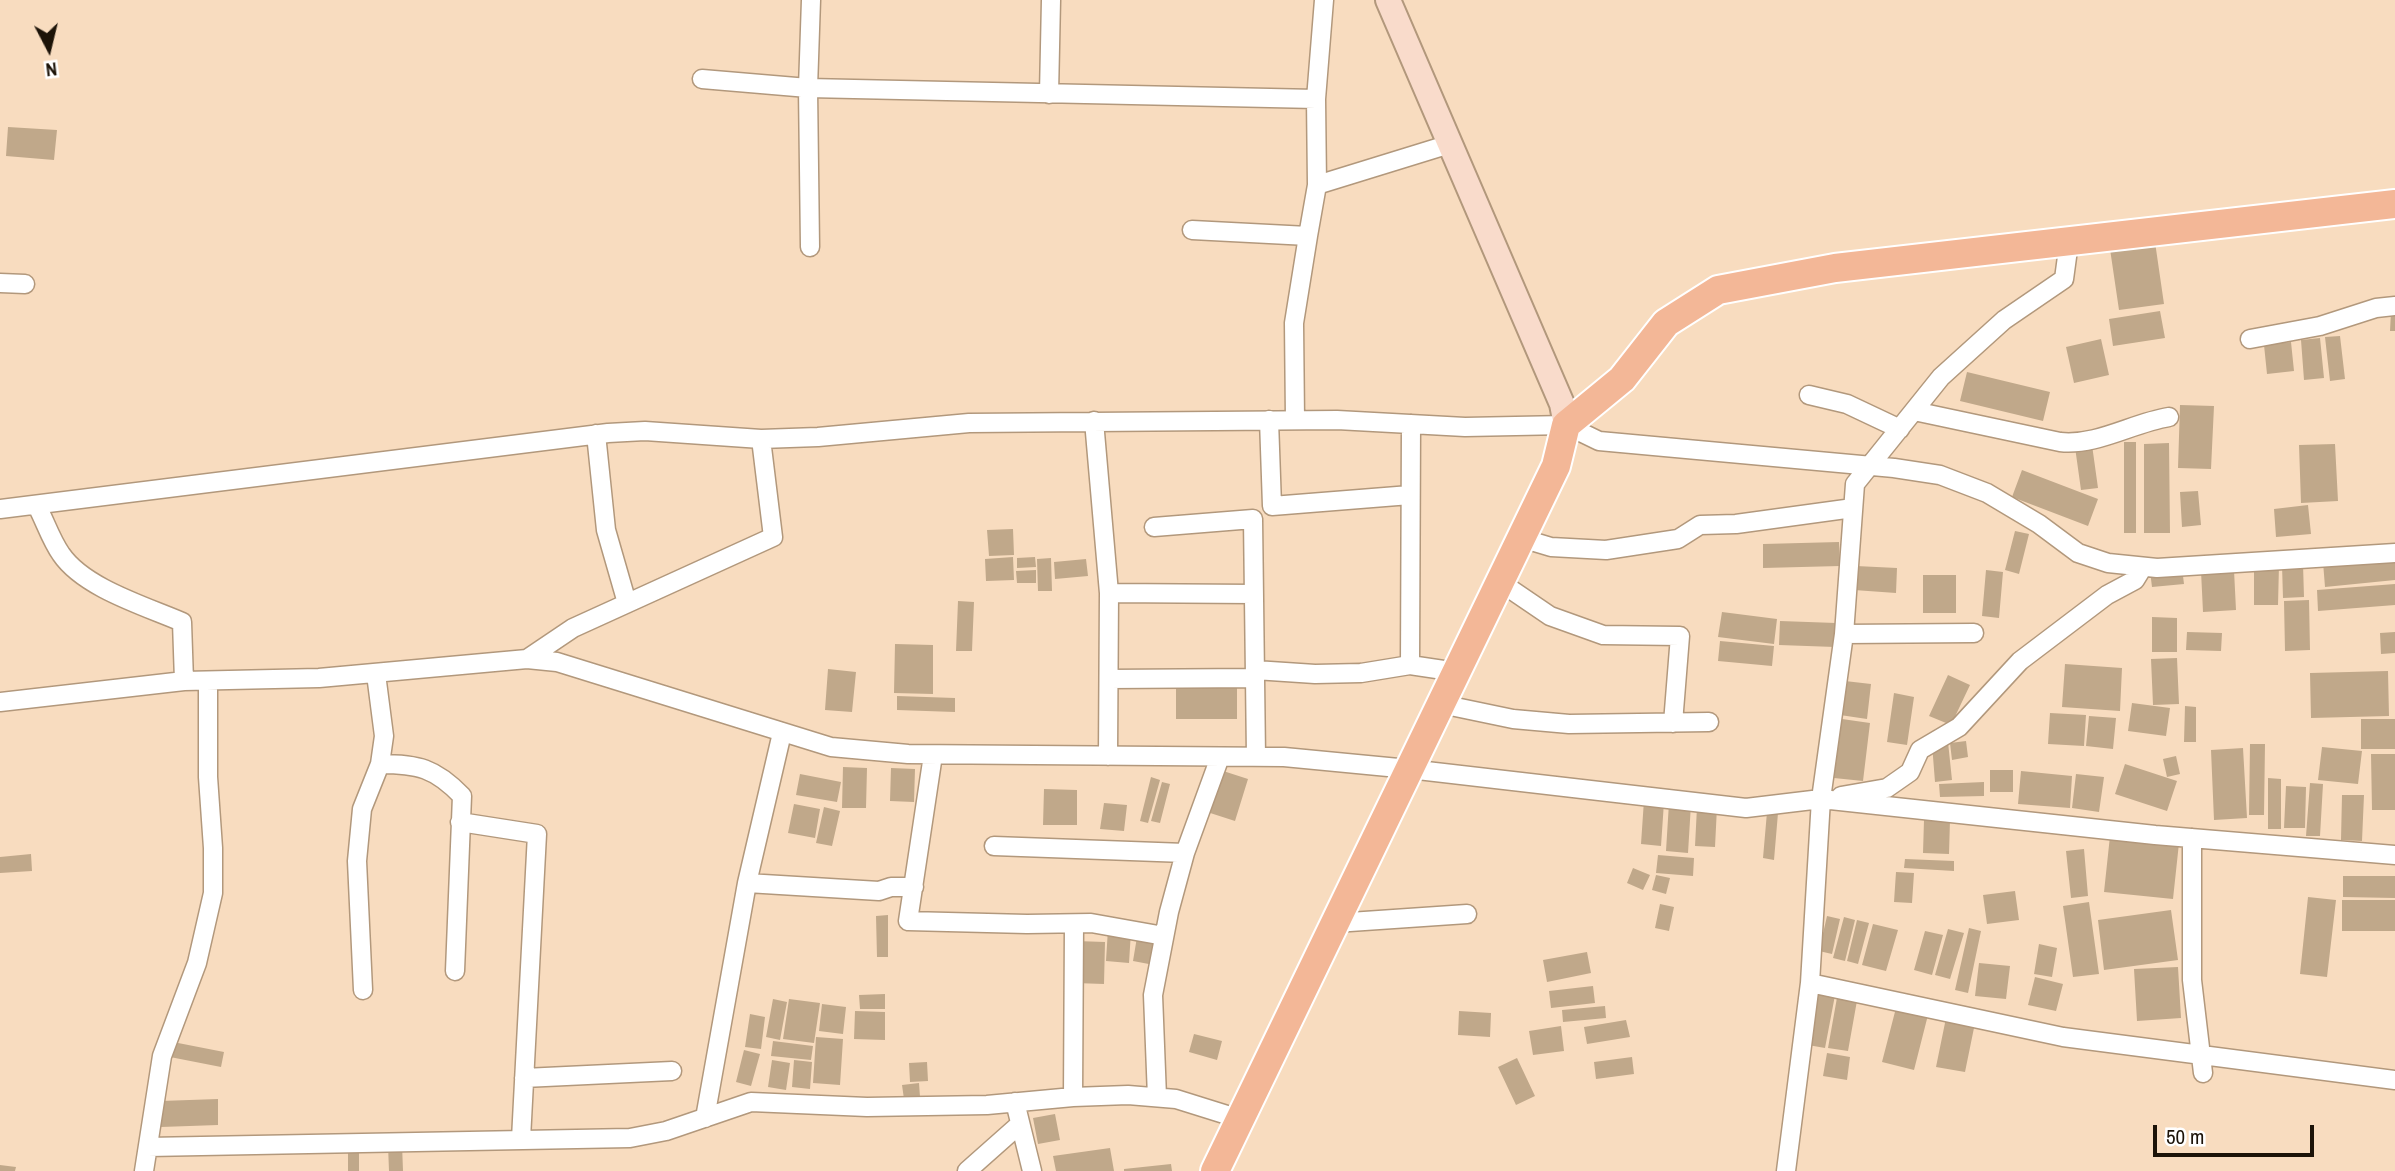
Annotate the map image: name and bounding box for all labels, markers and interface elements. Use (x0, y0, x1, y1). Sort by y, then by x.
north arrow (14, 14, 84, 84)
text: N (44, 56, 59, 83)
scale bar (2157, 1112, 2318, 1156)
text: 50 m (2166, 1122, 2204, 1151)

